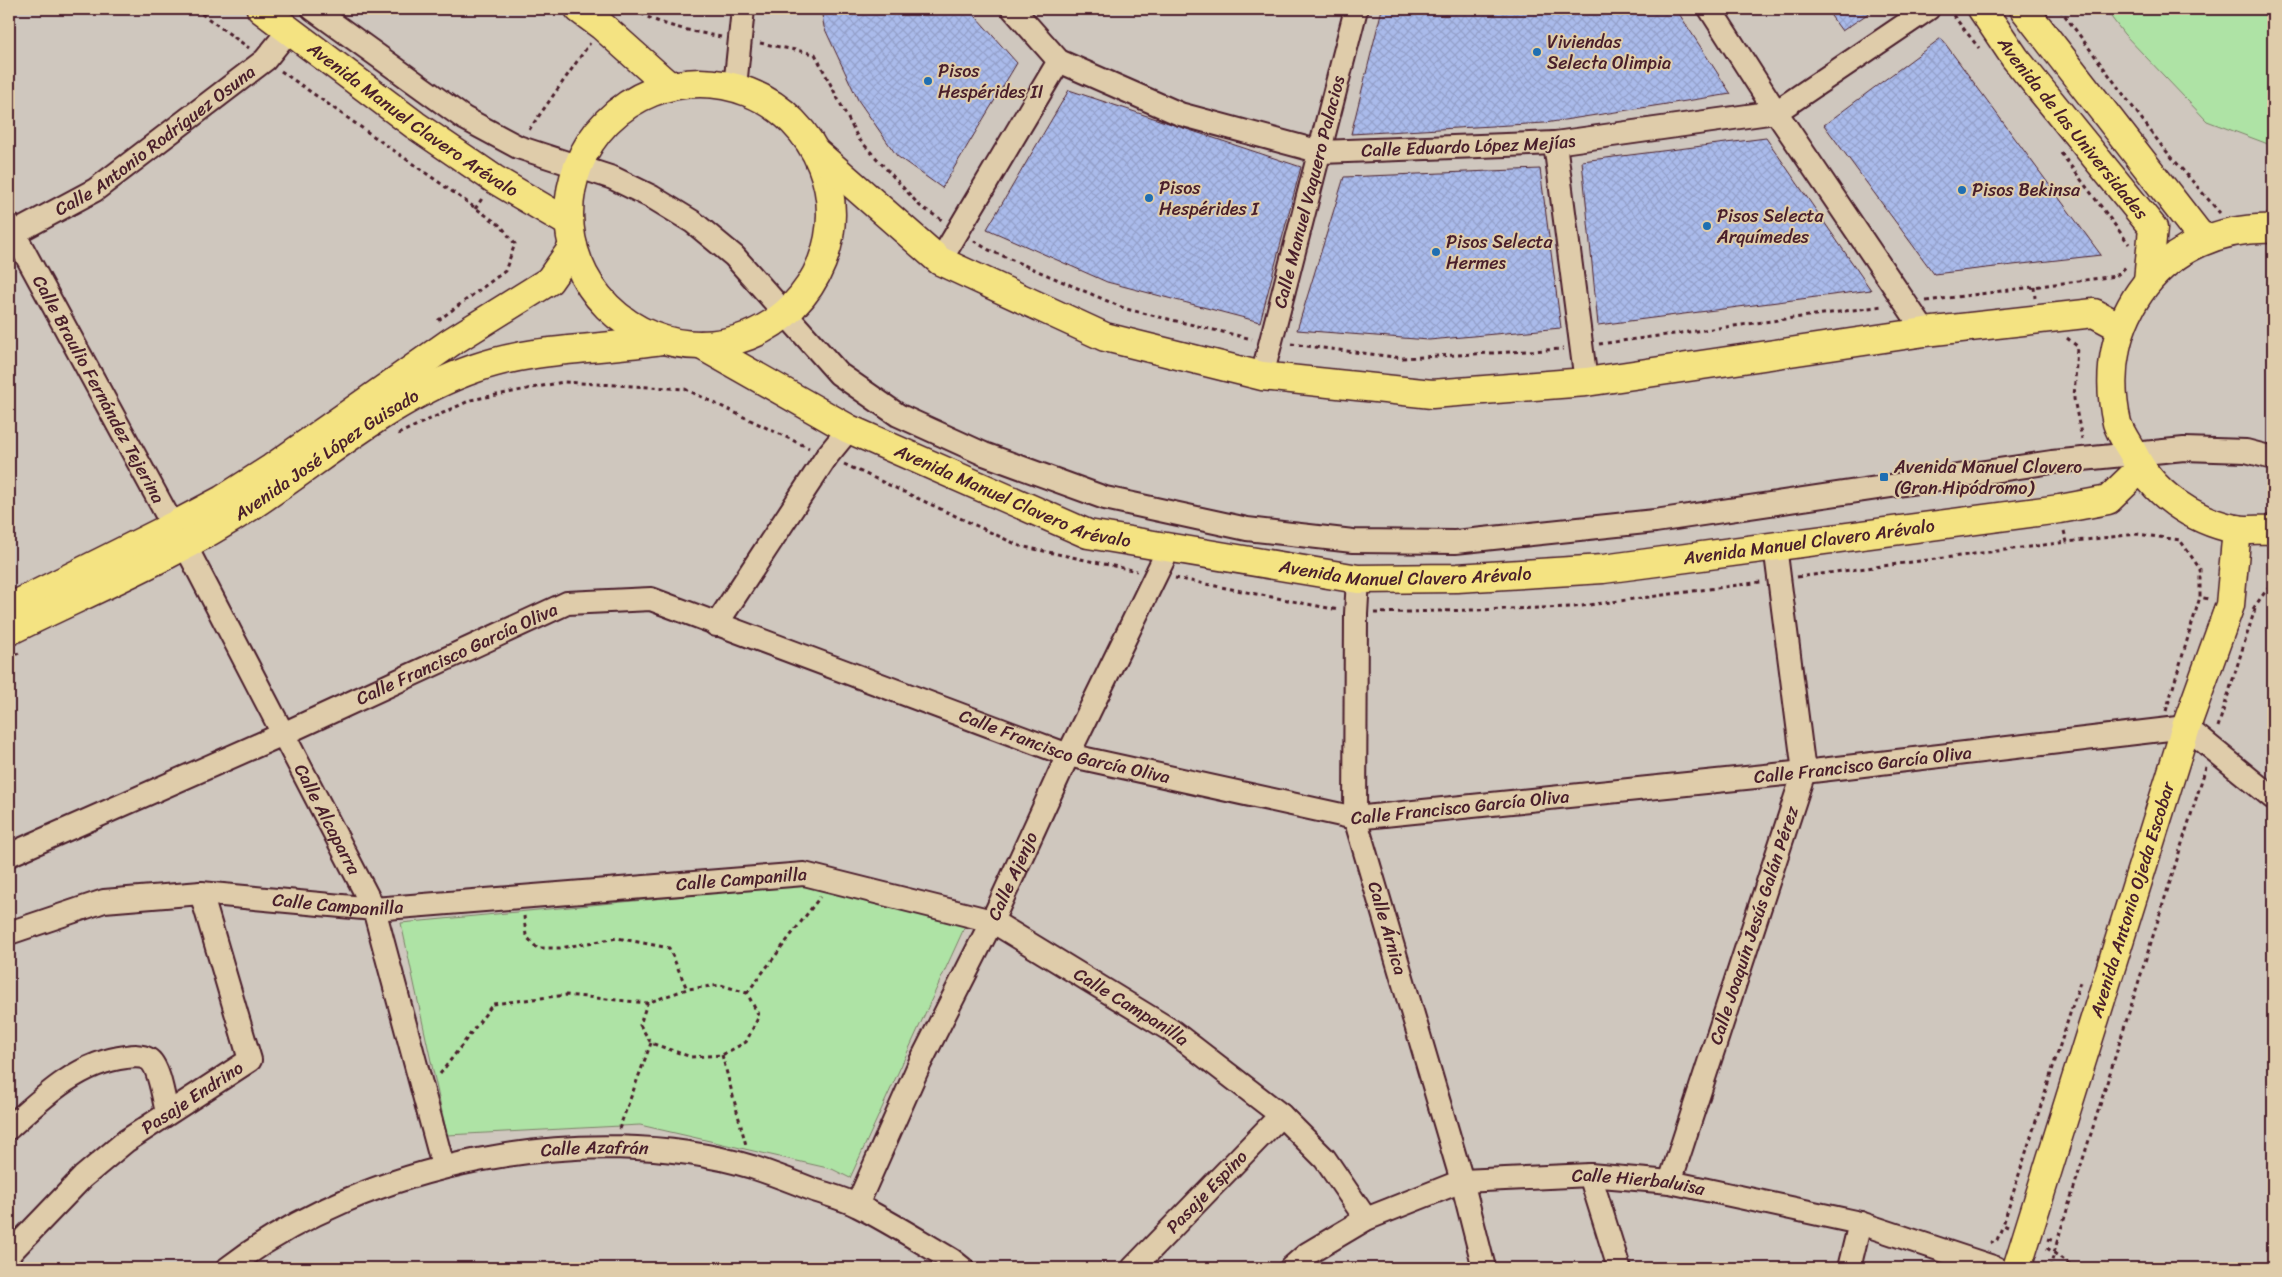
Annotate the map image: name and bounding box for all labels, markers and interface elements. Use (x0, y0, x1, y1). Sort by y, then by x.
place label: Viviendas Selecta Olimpia (1547, 26, 1671, 79)
street label: Avenida de las Universidades (1988, 29, 2157, 228)
street label: Avenida Manuel Clavero Arévalo (300, 33, 525, 206)
marker: Viviendas Selecta Olimpia (1531, 46, 1543, 58)
place label: Pisos Hespérides II (938, 55, 1044, 108)
street label: Calle Antonio Rodríguez Osuna (49, 56, 263, 225)
street label: Calle Manuel Vaquero Palacios (1264, 71, 1354, 312)
marker: Pisos Hespérides II (922, 75, 934, 87)
street label: Calle Eduardo López Mejías (1361, 124, 1578, 166)
place label: Pisos Hespérides I (1159, 172, 1261, 225)
place label: Pisos Bekinsa (1972, 174, 2081, 206)
marker: Pisos Bekinsa (1956, 184, 1968, 196)
marker: Pisos Hespérides I (1143, 192, 1155, 204)
place label: Pisos Selecta Arquímedes (1716, 200, 1824, 253)
marker: Pisos Selecta Arquímedes (1701, 220, 1713, 232)
place label: Pisos Selecta Hermes (1446, 226, 1553, 279)
marker: Pisos Selecta Hermes (1430, 246, 1442, 258)
street label: Calle Braulio Fernández Tejerina (24, 269, 174, 509)
street label: Avenida José López Guisado (227, 380, 425, 530)
street label: Avenida Manuel Clavero Arévalo (889, 435, 1133, 557)
place label: Avenida Manuel Clavero (Gran Hipódromo) (1893, 451, 2082, 504)
marker: Avenida Manuel Clavero (Gran Hipódromo) (1878, 471, 1890, 483)
street label: Avenida Manuel Clavero Arévalo (1680, 510, 1937, 574)
street label: Avenida Manuel Clavero Arévalo (1276, 550, 1533, 595)
street label: Calle Francisco García Oliva (351, 593, 563, 714)
street label: Calle Francisco García Oliva (954, 700, 1173, 793)
street label: Calle Francisco García Oliva (1752, 736, 1974, 793)
street label: Calle Alcaparra (285, 758, 370, 882)
street label: Avenida Antonio Ojeda Escobar (2080, 776, 2184, 1023)
street label: Calle Francisco García Oliva (1349, 780, 1571, 834)
street label: Calle Joaquín Jesús Galán Pérez (1700, 801, 1808, 1049)
street label: Calle Ajenjo (978, 826, 1047, 926)
street label: Calle Campanilla (675, 858, 808, 900)
street label: Calle Árnica (1359, 877, 1416, 979)
street label: Calle Campanilla (271, 884, 404, 925)
street label: Calle Campanilla (1067, 958, 1196, 1055)
street label: Pasaje Endrino (134, 1052, 250, 1143)
street label: Calle Azafrán (539, 1131, 650, 1166)
street label: Pasaje Espino (1158, 1142, 1255, 1241)
street label: Calle Hierbaluisa (1571, 1159, 1709, 1205)

